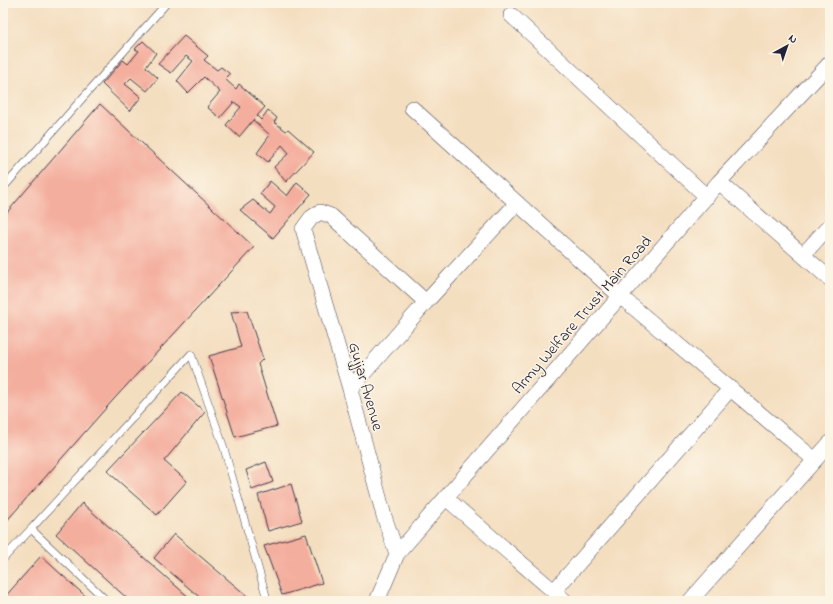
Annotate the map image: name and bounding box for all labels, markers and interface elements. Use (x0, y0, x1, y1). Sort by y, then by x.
north arrow (767, 26, 807, 66)
text: N (785, 31, 801, 48)
street label: Army Welfare Trust Main Road (507, 231, 658, 400)
street label: Gujjar Avenue (341, 340, 389, 434)

